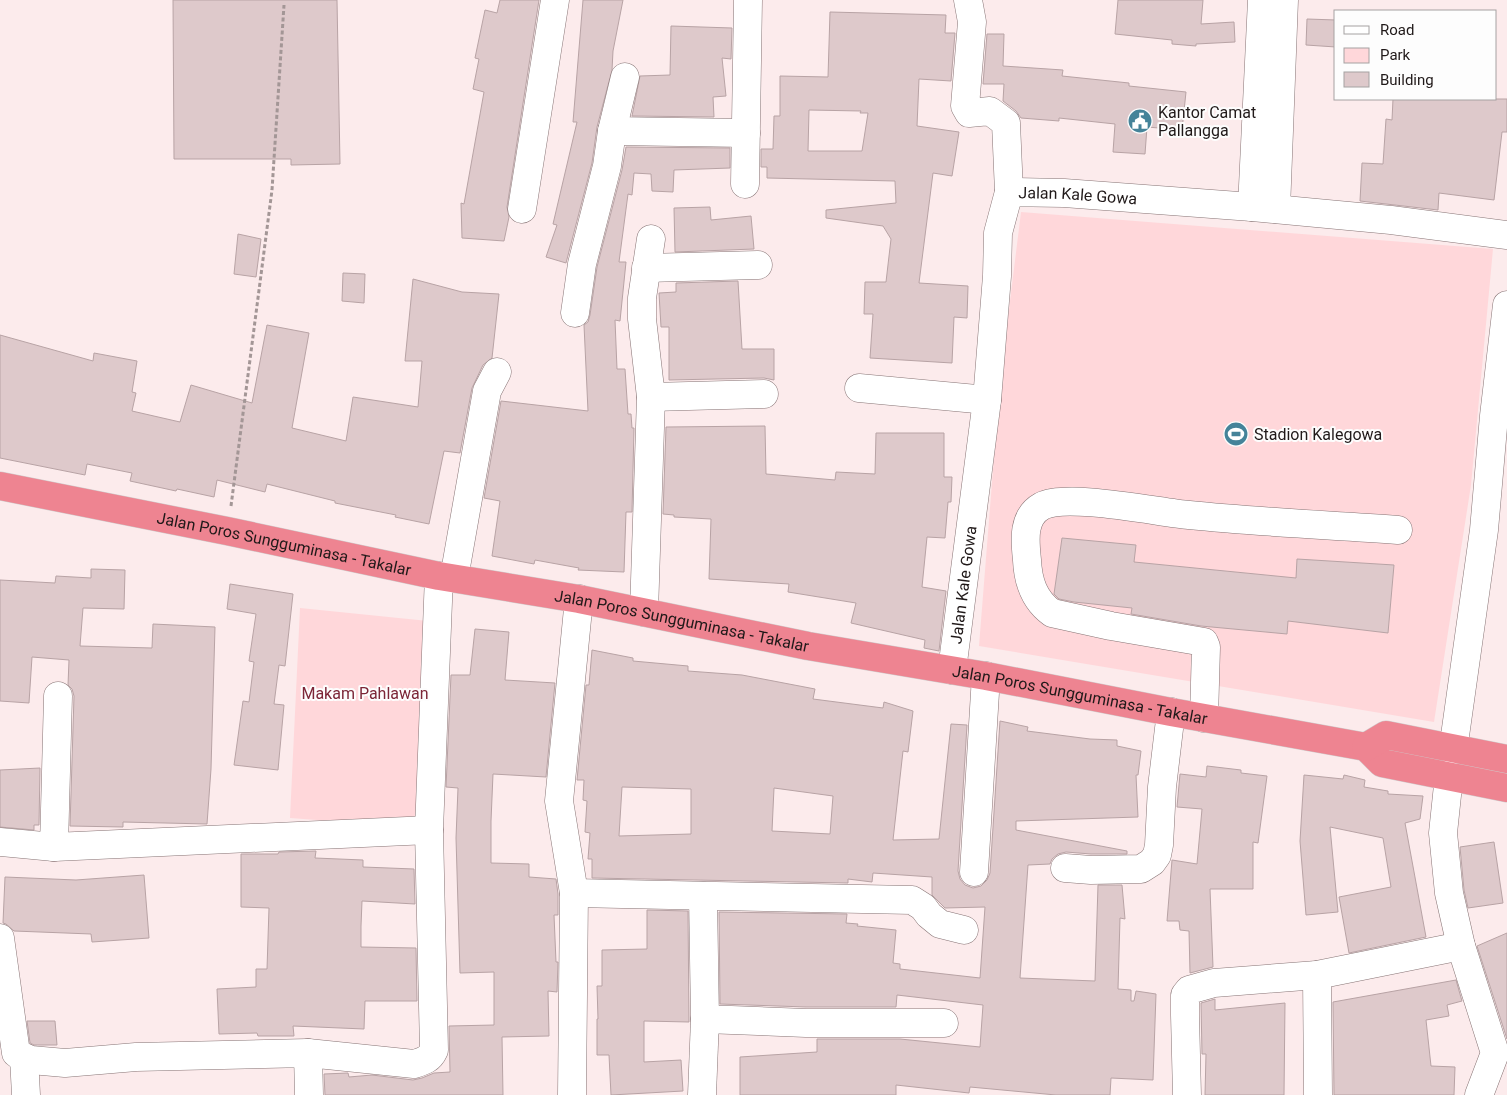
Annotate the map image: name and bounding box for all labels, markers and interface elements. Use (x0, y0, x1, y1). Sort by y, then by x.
legend (1334, 10, 1497, 100)
text: Road (1380, 21, 1414, 39)
text: Park (1380, 46, 1411, 64)
text: Building (1380, 71, 1434, 89)
place label: Kantor Camat Pallangga (1158, 103, 1256, 140)
public building icon: Kantor Camat Pallangga (1127, 108, 1153, 134)
street label: Jalan Kale Gowa (1018, 183, 1138, 208)
sports icon: Stadion Kalegowa (1223, 421, 1249, 447)
place label: Stadion Kalegowa (1254, 425, 1382, 444)
street label: Jalan Poros Sungguminasa - Takalar (155, 508, 414, 580)
street label: Jalan Kale Gowa (946, 525, 980, 645)
street label: Jalan Poros Sungguminasa - Takalar (553, 586, 811, 656)
street label: Jalan Poros Sungguminasa - Takalar (951, 661, 1210, 728)
park label: Makam Pahlawan (301, 684, 429, 703)

